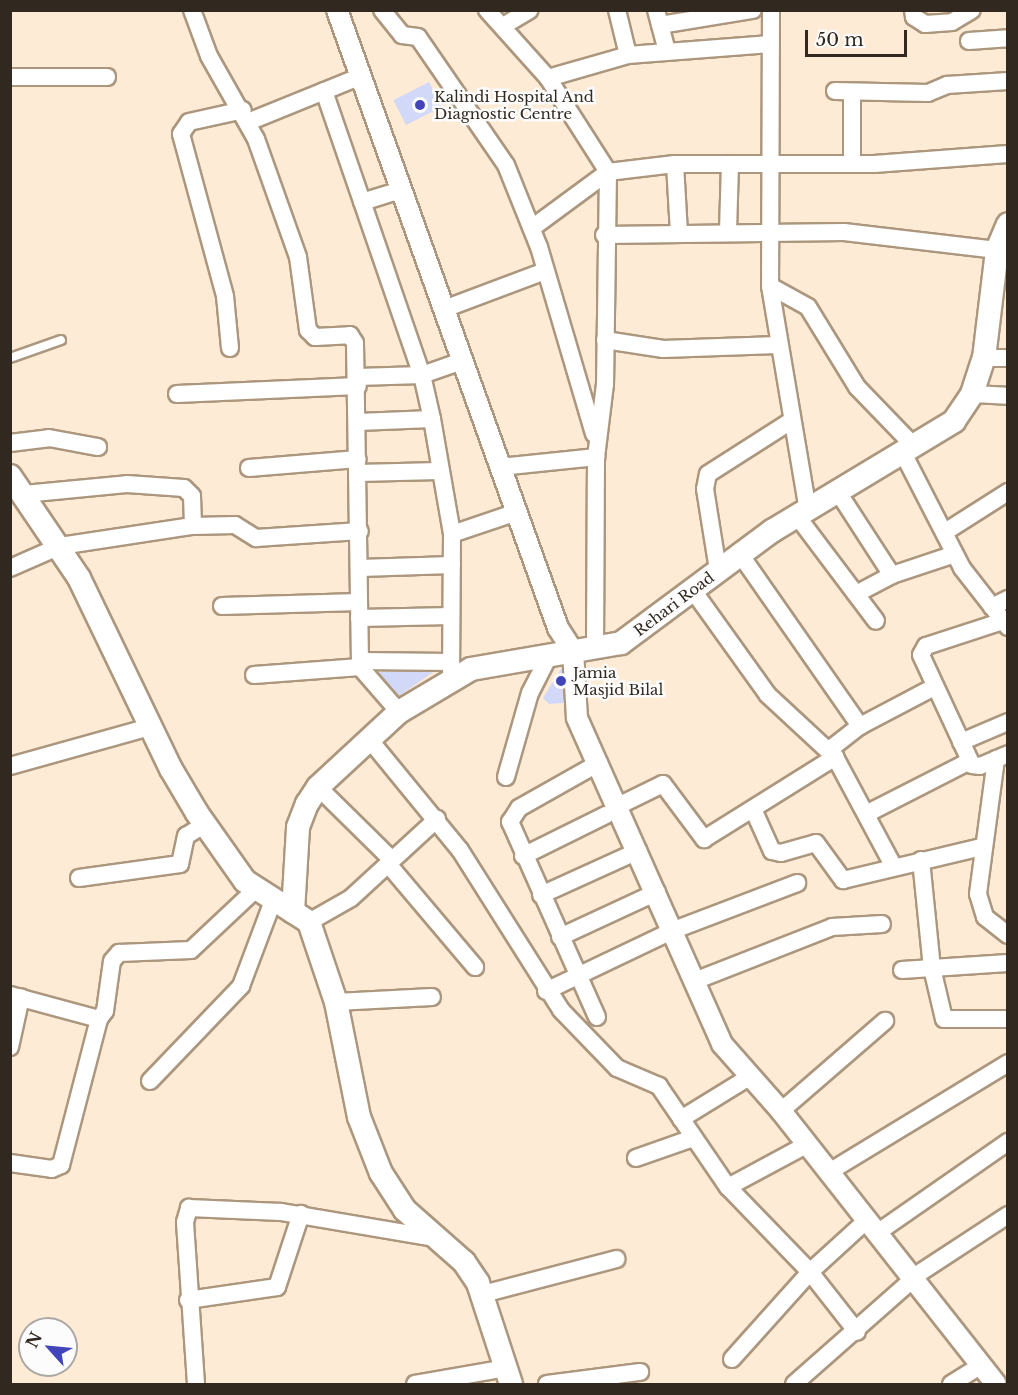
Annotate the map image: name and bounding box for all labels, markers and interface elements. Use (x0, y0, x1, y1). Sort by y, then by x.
scale bar (808, 18, 910, 56)
text: 50 m (816, 29, 864, 51)
place label: Kalindi Hospital And Diagnostic Centre (434, 87, 594, 122)
marker: Kalindi Hospital And Diagnostic Centre (411, 96, 429, 114)
street label: Rehari Road (630, 568, 718, 640)
place label: Jamia Masjid Bilal (573, 663, 663, 698)
marker: Jamia Masjid Bilal (554, 674, 568, 688)
north arrow (18, 1317, 78, 1377)
text: N (21, 1328, 46, 1351)

